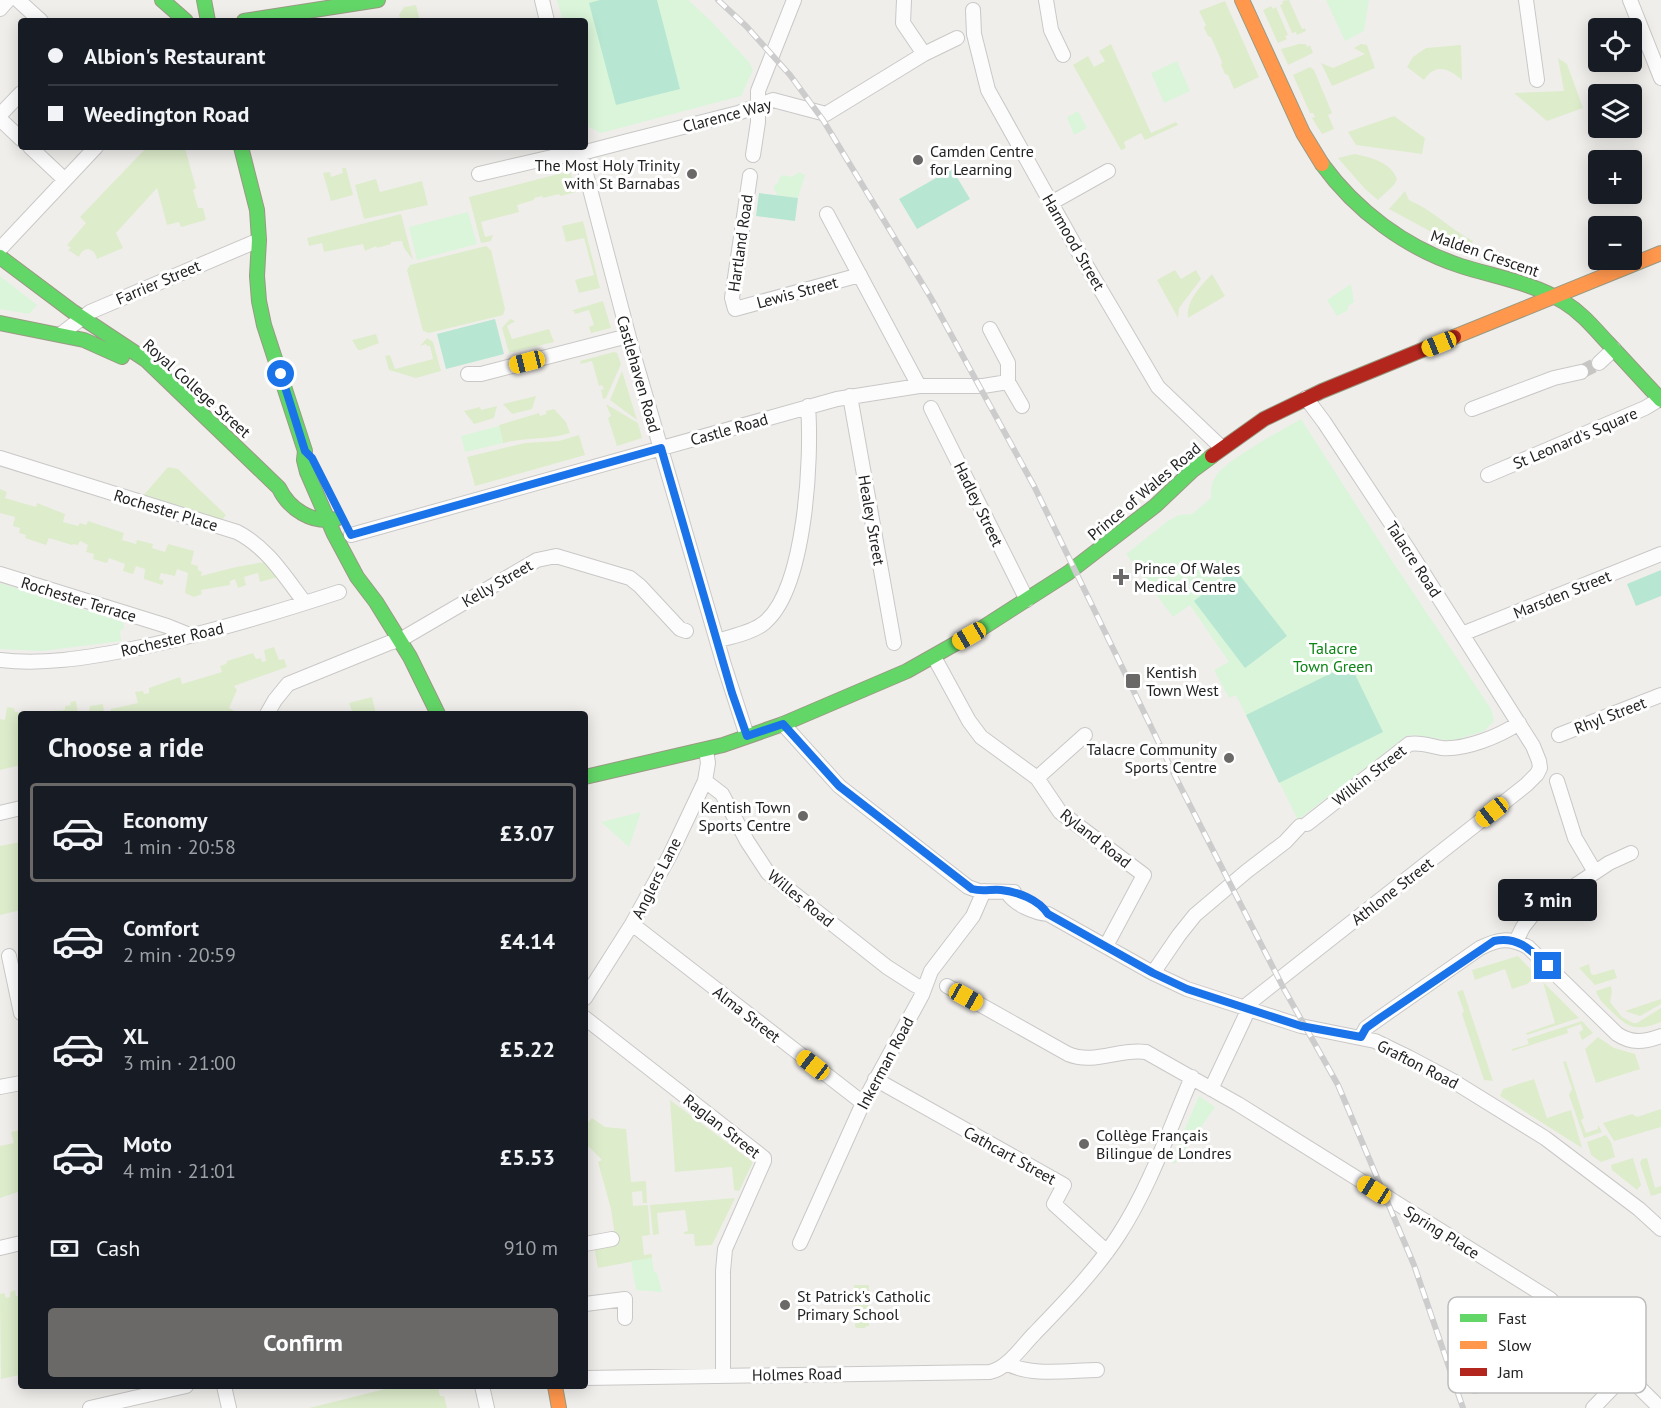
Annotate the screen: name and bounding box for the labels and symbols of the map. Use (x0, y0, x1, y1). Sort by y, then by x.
street label: Clarence Way (680, 93, 774, 136)
place label: Camden Centre for Learning (930, 141, 1034, 179)
marker: Camden Centre for Learning (911, 153, 925, 167)
place label: The Most Holy Trinity with St Barnabas (535, 155, 681, 193)
marker: The Most Holy Trinity with St Barnabas (685, 167, 699, 181)
street label: Harmood Street (1038, 190, 1110, 294)
street label: Hartland Road (723, 193, 757, 293)
street label: Malden Crescent (1428, 225, 1542, 281)
street label: Farrier Street (113, 255, 204, 309)
street label: Lewis Street (754, 271, 840, 312)
street label: Castlehaven Road (613, 313, 665, 435)
car (1419, 329, 1459, 359)
street label: Royal College Street (139, 334, 255, 442)
car (507, 349, 547, 375)
route start (267, 360, 294, 387)
street label: St Leonard's Square (1510, 403, 1640, 473)
street label: Castle Road (688, 408, 770, 450)
street label: Prince of Wales Road (1083, 438, 1205, 544)
street label: Hadley Street (950, 458, 1008, 550)
street label: Healey Street (854, 473, 890, 567)
street label: Rochester Place (112, 485, 220, 535)
street label: Talacre Road (1382, 517, 1446, 601)
street label: Kelly Street (458, 554, 536, 611)
place label: Prince Of Wales Medical Centre (1134, 558, 1240, 596)
street label: Marsden Street (1510, 565, 1614, 623)
marker: Prince Of Wales Medical Centre (1112, 568, 1130, 586)
street label: Rochester Terrace (19, 572, 139, 626)
street label: Rochester Road (119, 617, 225, 661)
car (949, 619, 989, 653)
park label: Talacre Town Green (1293, 638, 1373, 676)
place label: Kentish Town West (1146, 662, 1219, 700)
marker: Kentish Town West (1124, 672, 1142, 690)
street label: Rhyl Street (1571, 692, 1649, 738)
place label: Talacre Community Sports Centre (1087, 739, 1218, 777)
street label: Wilkin Street (1328, 740, 1410, 810)
marker: Talacre Community Sports Centre (1222, 751, 1236, 765)
car (1472, 794, 1512, 830)
place label: Kentish Town Sports Centre (698, 797, 791, 835)
street label: Ryland Road (1057, 804, 1135, 872)
marker: Kentish Town Sports Centre (796, 809, 810, 823)
street label: Anglers Lane (627, 834, 685, 922)
street label: Athlone Street (1347, 852, 1437, 929)
street label: Willes Road (764, 865, 838, 931)
callout: 3 min (1498, 879, 1598, 921)
route end (1534, 952, 1561, 979)
car (946, 980, 986, 1014)
street label: Alma Street (709, 981, 785, 1047)
street label: Inkerman Road (852, 1013, 918, 1113)
street label: Grafton Road (1374, 1035, 1462, 1093)
car (793, 1047, 833, 1083)
street label: Raglan Street (679, 1090, 765, 1163)
street label: Cathcart Street (960, 1121, 1060, 1189)
place label: Collège Français Bilingue de Londres (1096, 1125, 1232, 1163)
marker: Collège Français Bilingue de Londres (1077, 1137, 1091, 1151)
car (1354, 1173, 1394, 1207)
street label: Spring Place (1401, 1201, 1483, 1263)
place label: St Patrick's Catholic Primary School (797, 1286, 931, 1324)
legend (1448, 1297, 1646, 1393)
marker: St Patrick's Catholic Primary School (778, 1298, 792, 1312)
text: Fast (1498, 1308, 1527, 1328)
text: Slow (1498, 1335, 1532, 1355)
text: Jam (1497, 1362, 1524, 1382)
street label: Holmes Road (752, 1363, 842, 1385)

